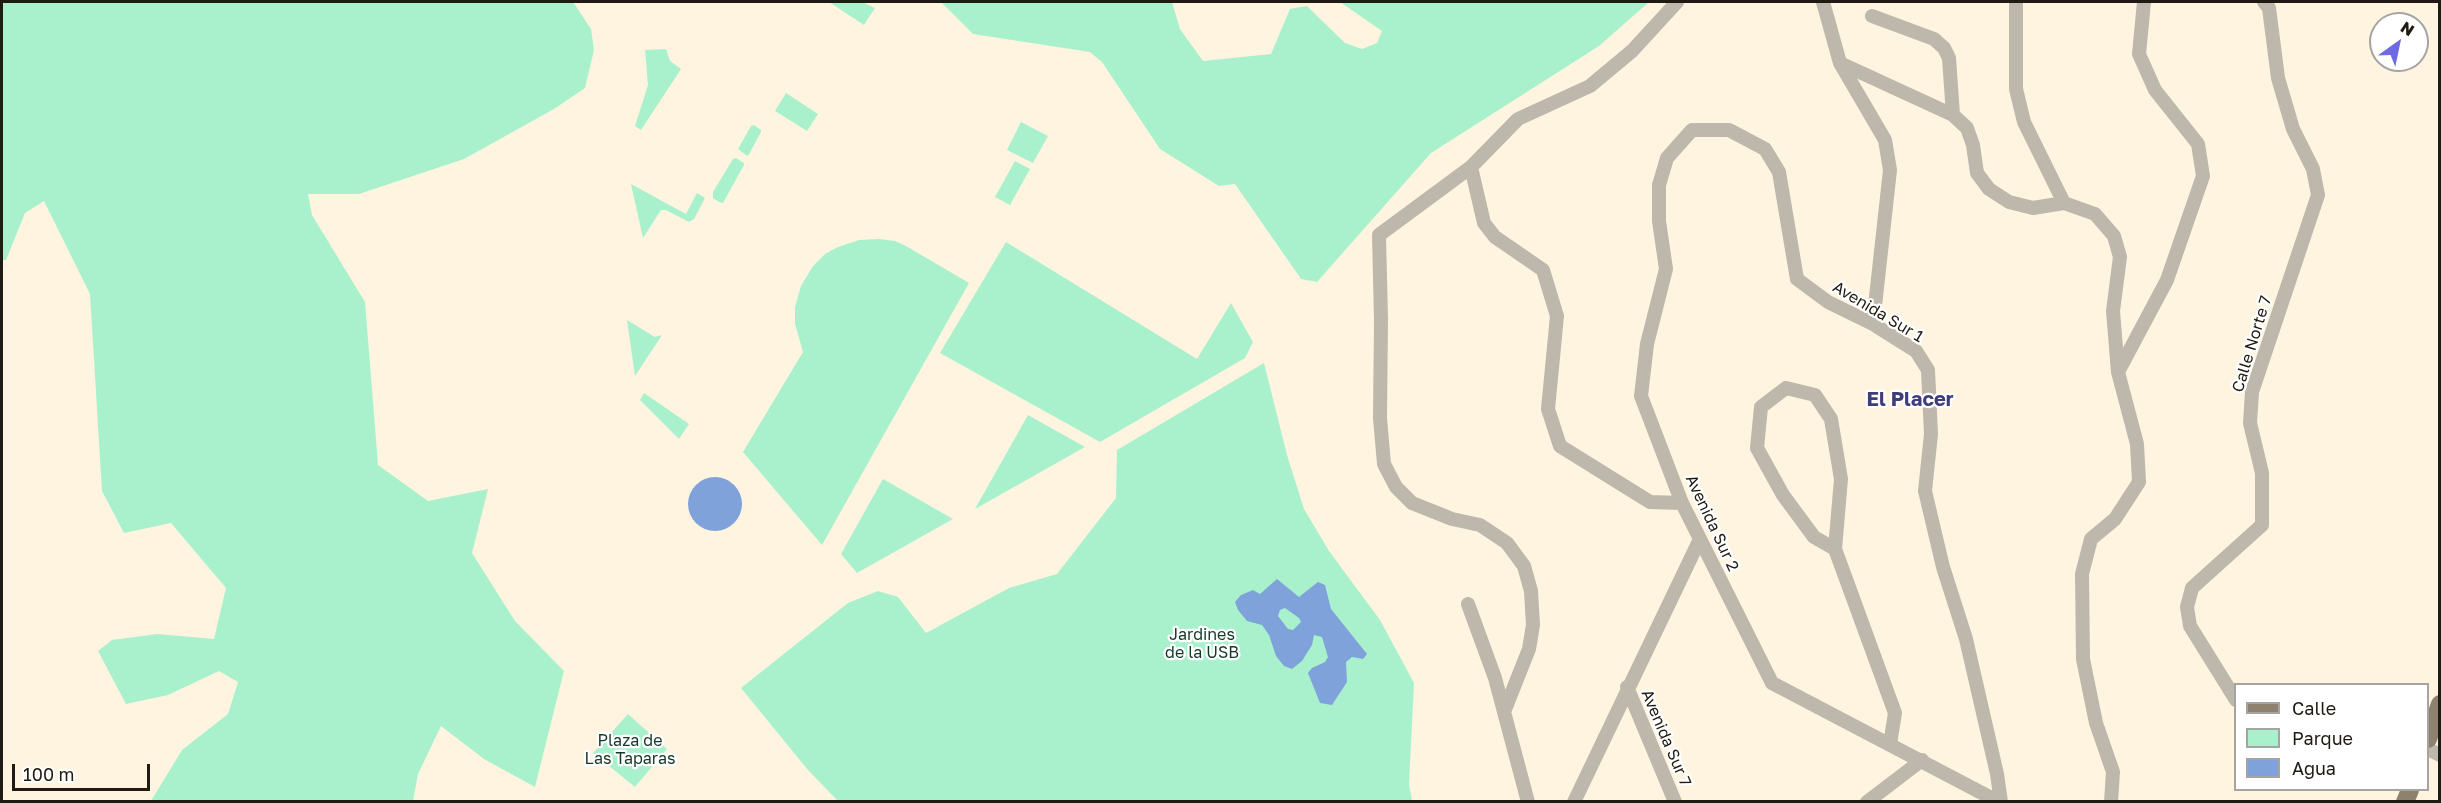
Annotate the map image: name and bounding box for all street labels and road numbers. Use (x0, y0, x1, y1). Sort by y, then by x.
street label: Avenida Sur 1 (1829, 277, 1927, 347)
street label: Calle Norte 7 (2228, 293, 2276, 395)
street label: Avenida Sur 2 (1681, 472, 1743, 574)
street label: Avenida Sur 7 (1637, 687, 1695, 789)

